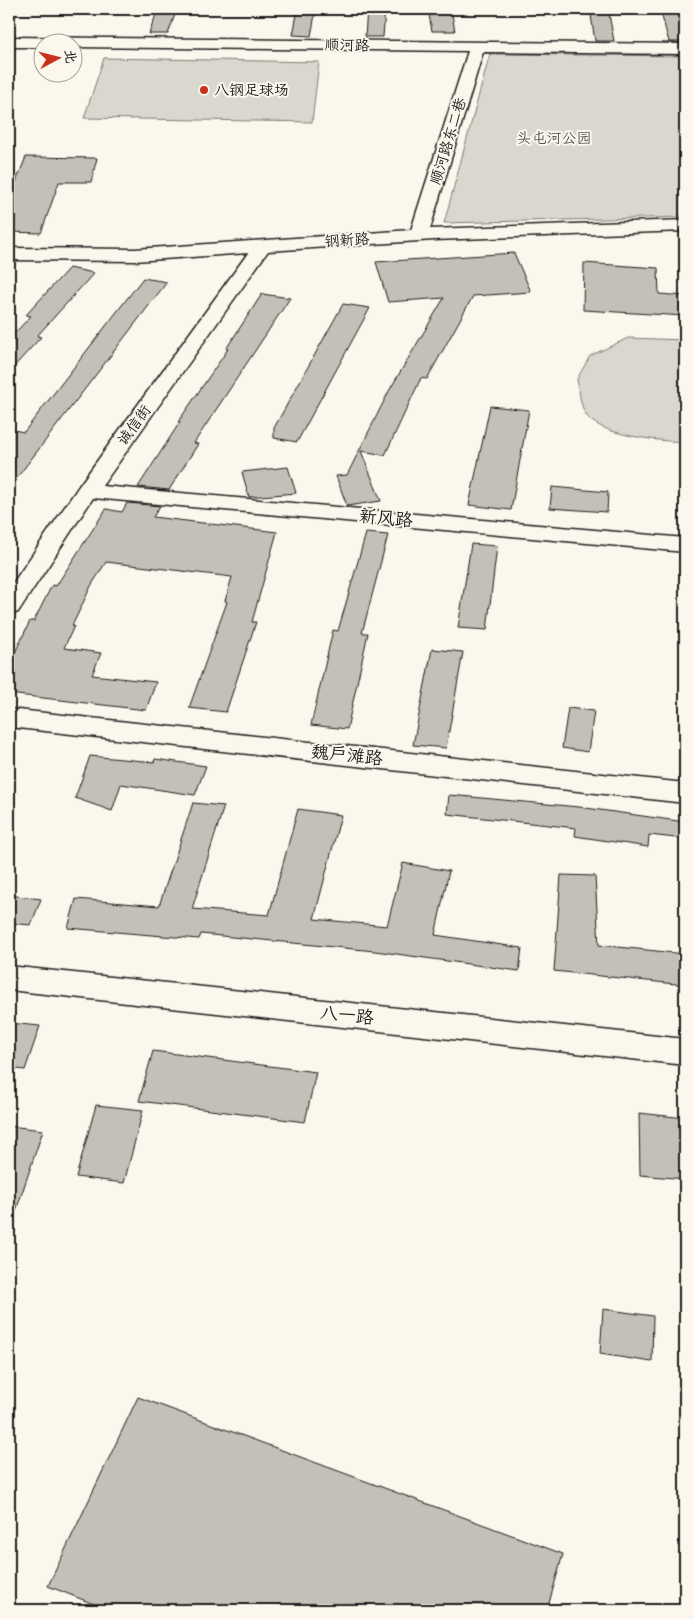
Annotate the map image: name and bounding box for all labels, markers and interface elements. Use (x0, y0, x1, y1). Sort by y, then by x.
north arrow (32, 32, 82, 82)
street label: 顺河路 (324, 36, 370, 56)
text: 北 (60, 48, 80, 65)
place label: 八钢足球场 (214, 81, 289, 101)
marker: 八钢足球场 (198, 84, 210, 96)
street label: 顺河路东二巷 (426, 95, 472, 187)
park label: 头屯河公园 (516, 129, 592, 149)
street label: 钢新路 (324, 229, 370, 253)
street label: 诚信街 (113, 402, 156, 450)
street label: 新风路 (358, 505, 414, 533)
street label: 魏户滩路 (310, 740, 384, 772)
street label: 八一路 (319, 1001, 375, 1031)

